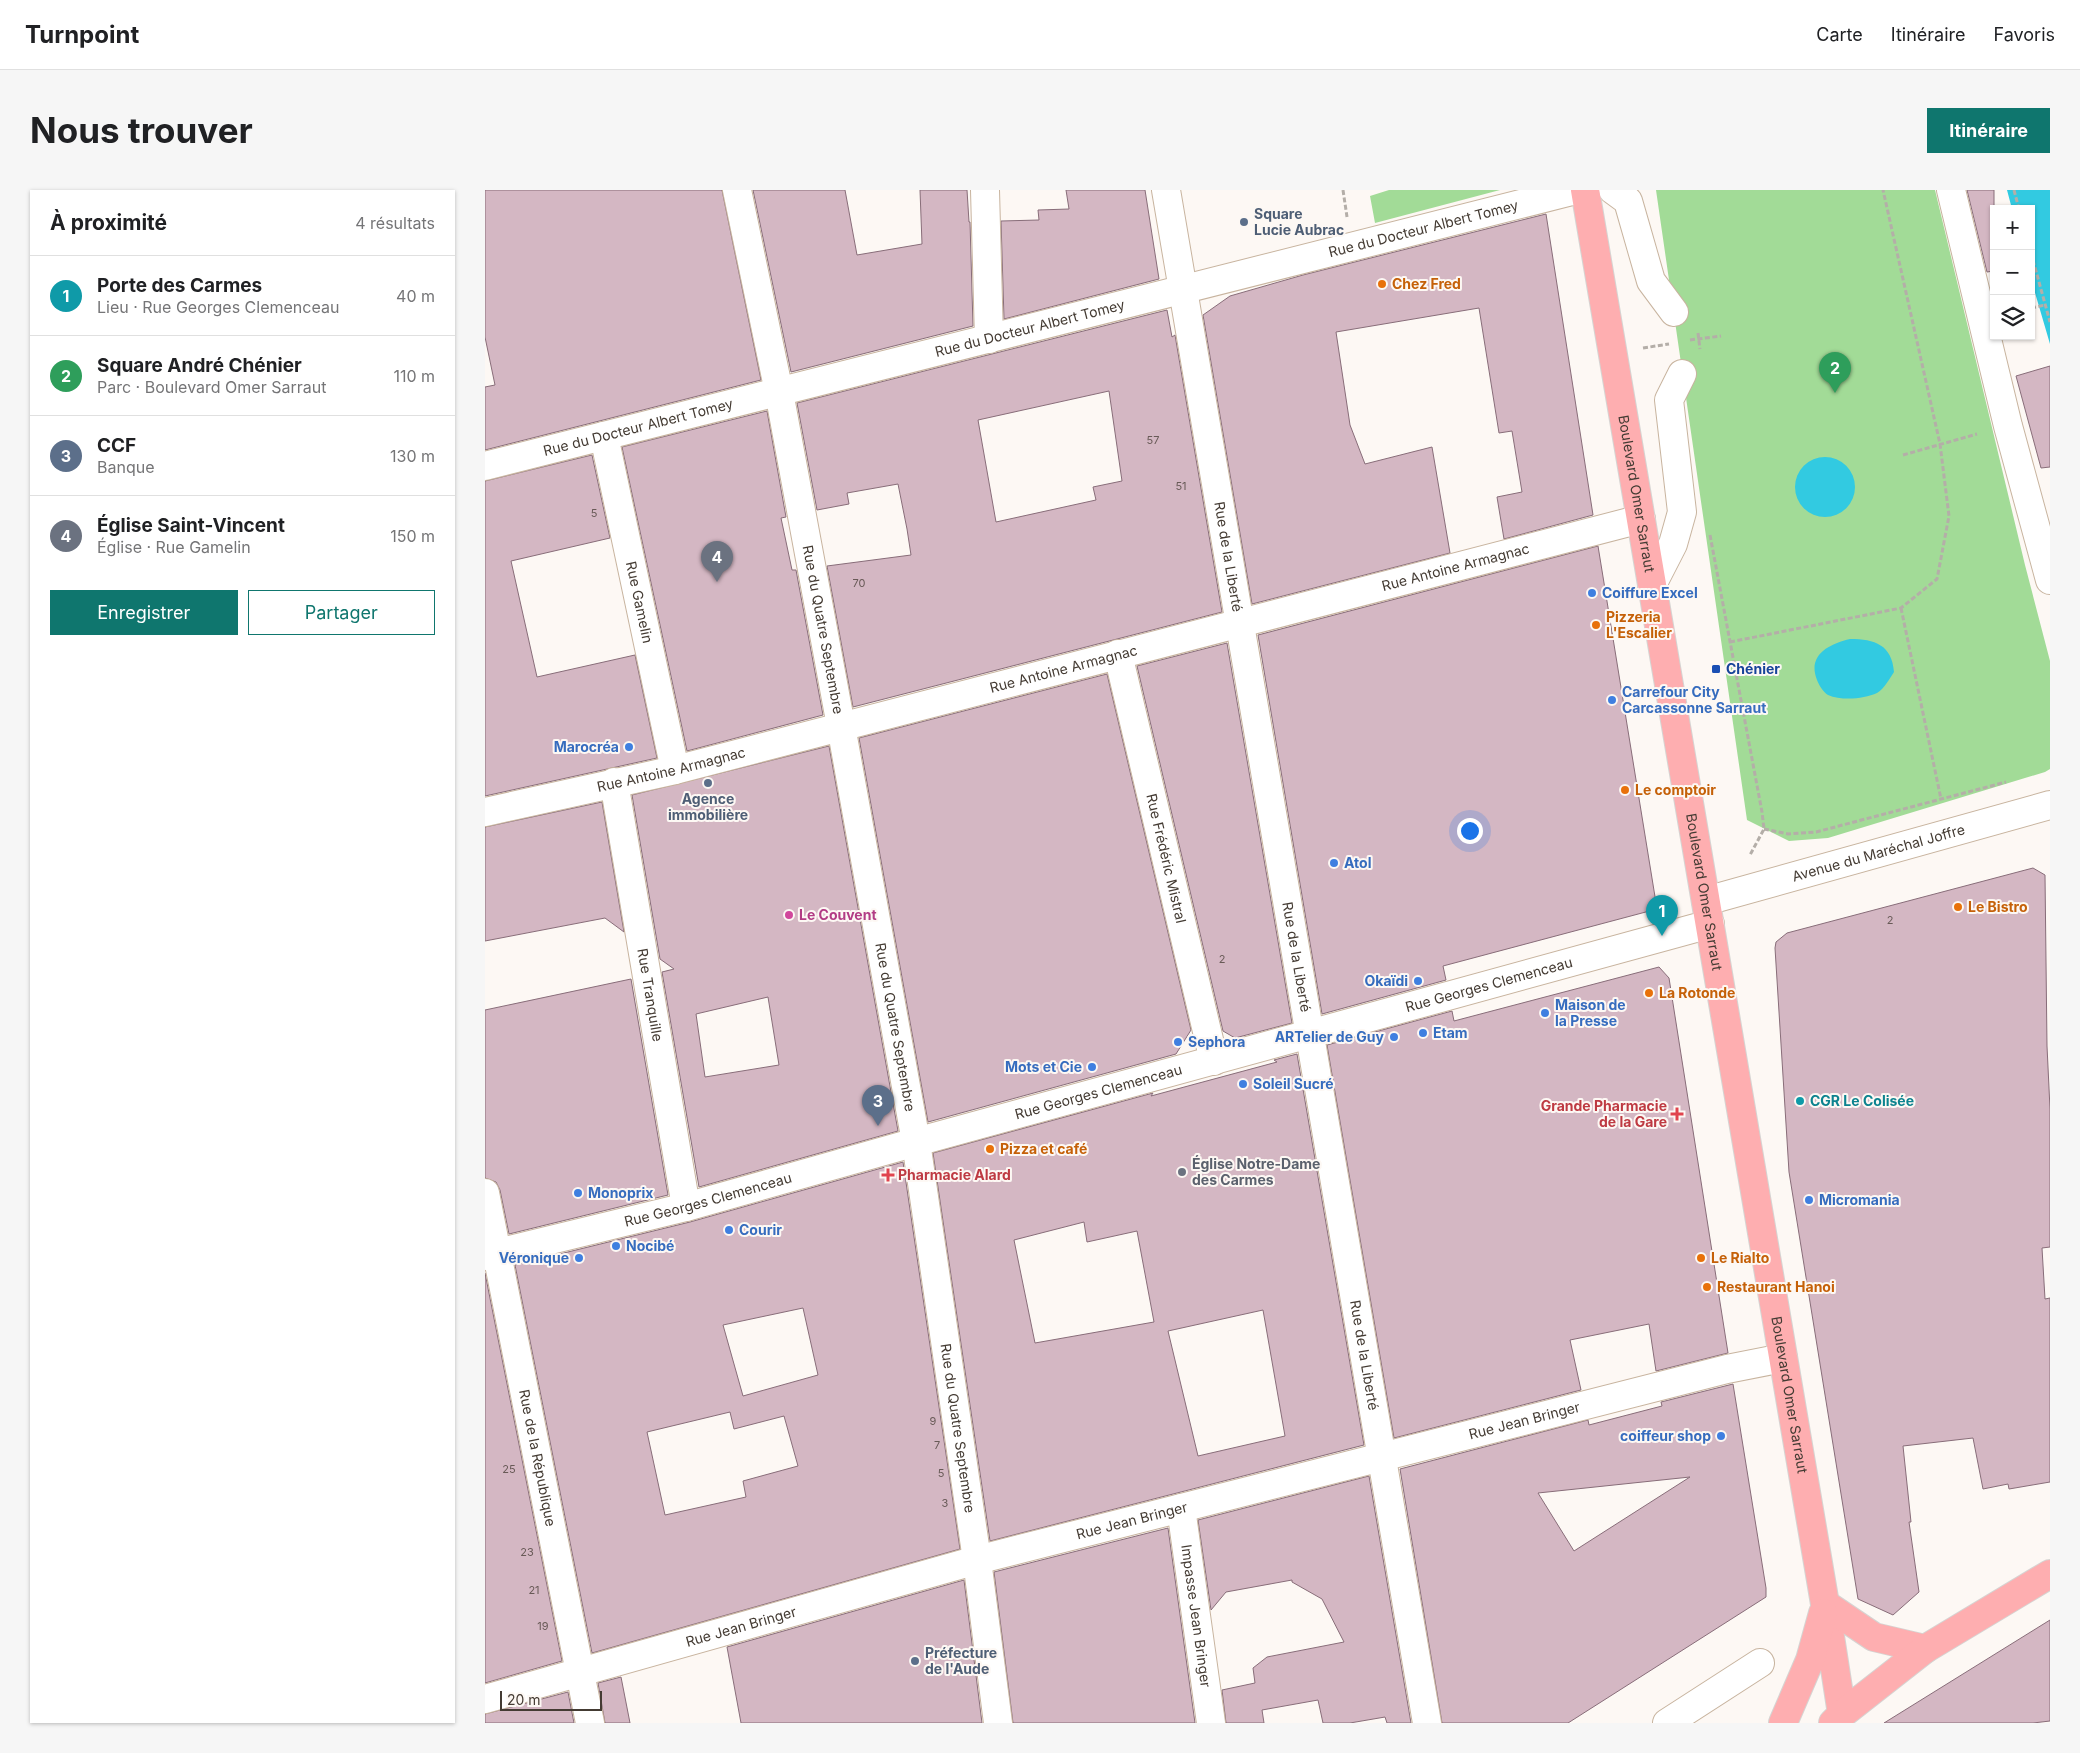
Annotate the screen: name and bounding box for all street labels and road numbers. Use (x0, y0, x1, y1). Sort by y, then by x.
street label: Rue du Docteur Albert Tomey (1327, 196, 1520, 260)
street label: Rue du Docteur Albert Tomey (933, 295, 1126, 360)
street label: Rue du Docteur Albert Tomey (541, 395, 735, 459)
street label: Boulevard Omer Sarraut (1615, 414, 1659, 574)
street label: Rue de la Liberté (1211, 500, 1247, 613)
street label: Rue Antoine Armagnac (1380, 539, 1531, 594)
street label: Rue du Quatre Septembre (800, 544, 848, 715)
street label: Rue Gamelin (623, 560, 657, 645)
street label: Rue Antoine Armagnac (988, 641, 1139, 696)
street label: Rue Antoine Armagnac (595, 743, 747, 795)
street label: Rue Frédéric Mistral (1143, 792, 1190, 925)
street label: Boulevard Omer Sarraut (1683, 812, 1726, 972)
street label: Avenue du Maréchal Joffre (1790, 820, 1967, 885)
street label: Rue de la Liberté (1279, 901, 1315, 1013)
street label: Rue du Quatre Septembre (872, 941, 919, 1113)
street label: Rue Tranquille (634, 947, 667, 1043)
street label: Rue Georges Clemenceau (1403, 953, 1574, 1015)
street label: Rue Georges Clemenceau (1013, 1060, 1184, 1122)
street label: Rue Georges Clemenceau (622, 1169, 793, 1230)
street label: Rue de la Liberté (1347, 1299, 1383, 1412)
street label: Boulevard Omer Sarraut (1768, 1315, 1812, 1475)
street label: Rue du Quatre Septembre (937, 1342, 979, 1514)
street label: Rue de la République (516, 1388, 560, 1528)
street label: Rue Jean Bringer (1467, 1398, 1582, 1442)
street label: Rue Jean Bringer (1074, 1498, 1189, 1542)
street label: Impasse Jean Bringer (1178, 1543, 1215, 1689)
street label: Rue Jean Bringer (684, 1602, 798, 1650)

